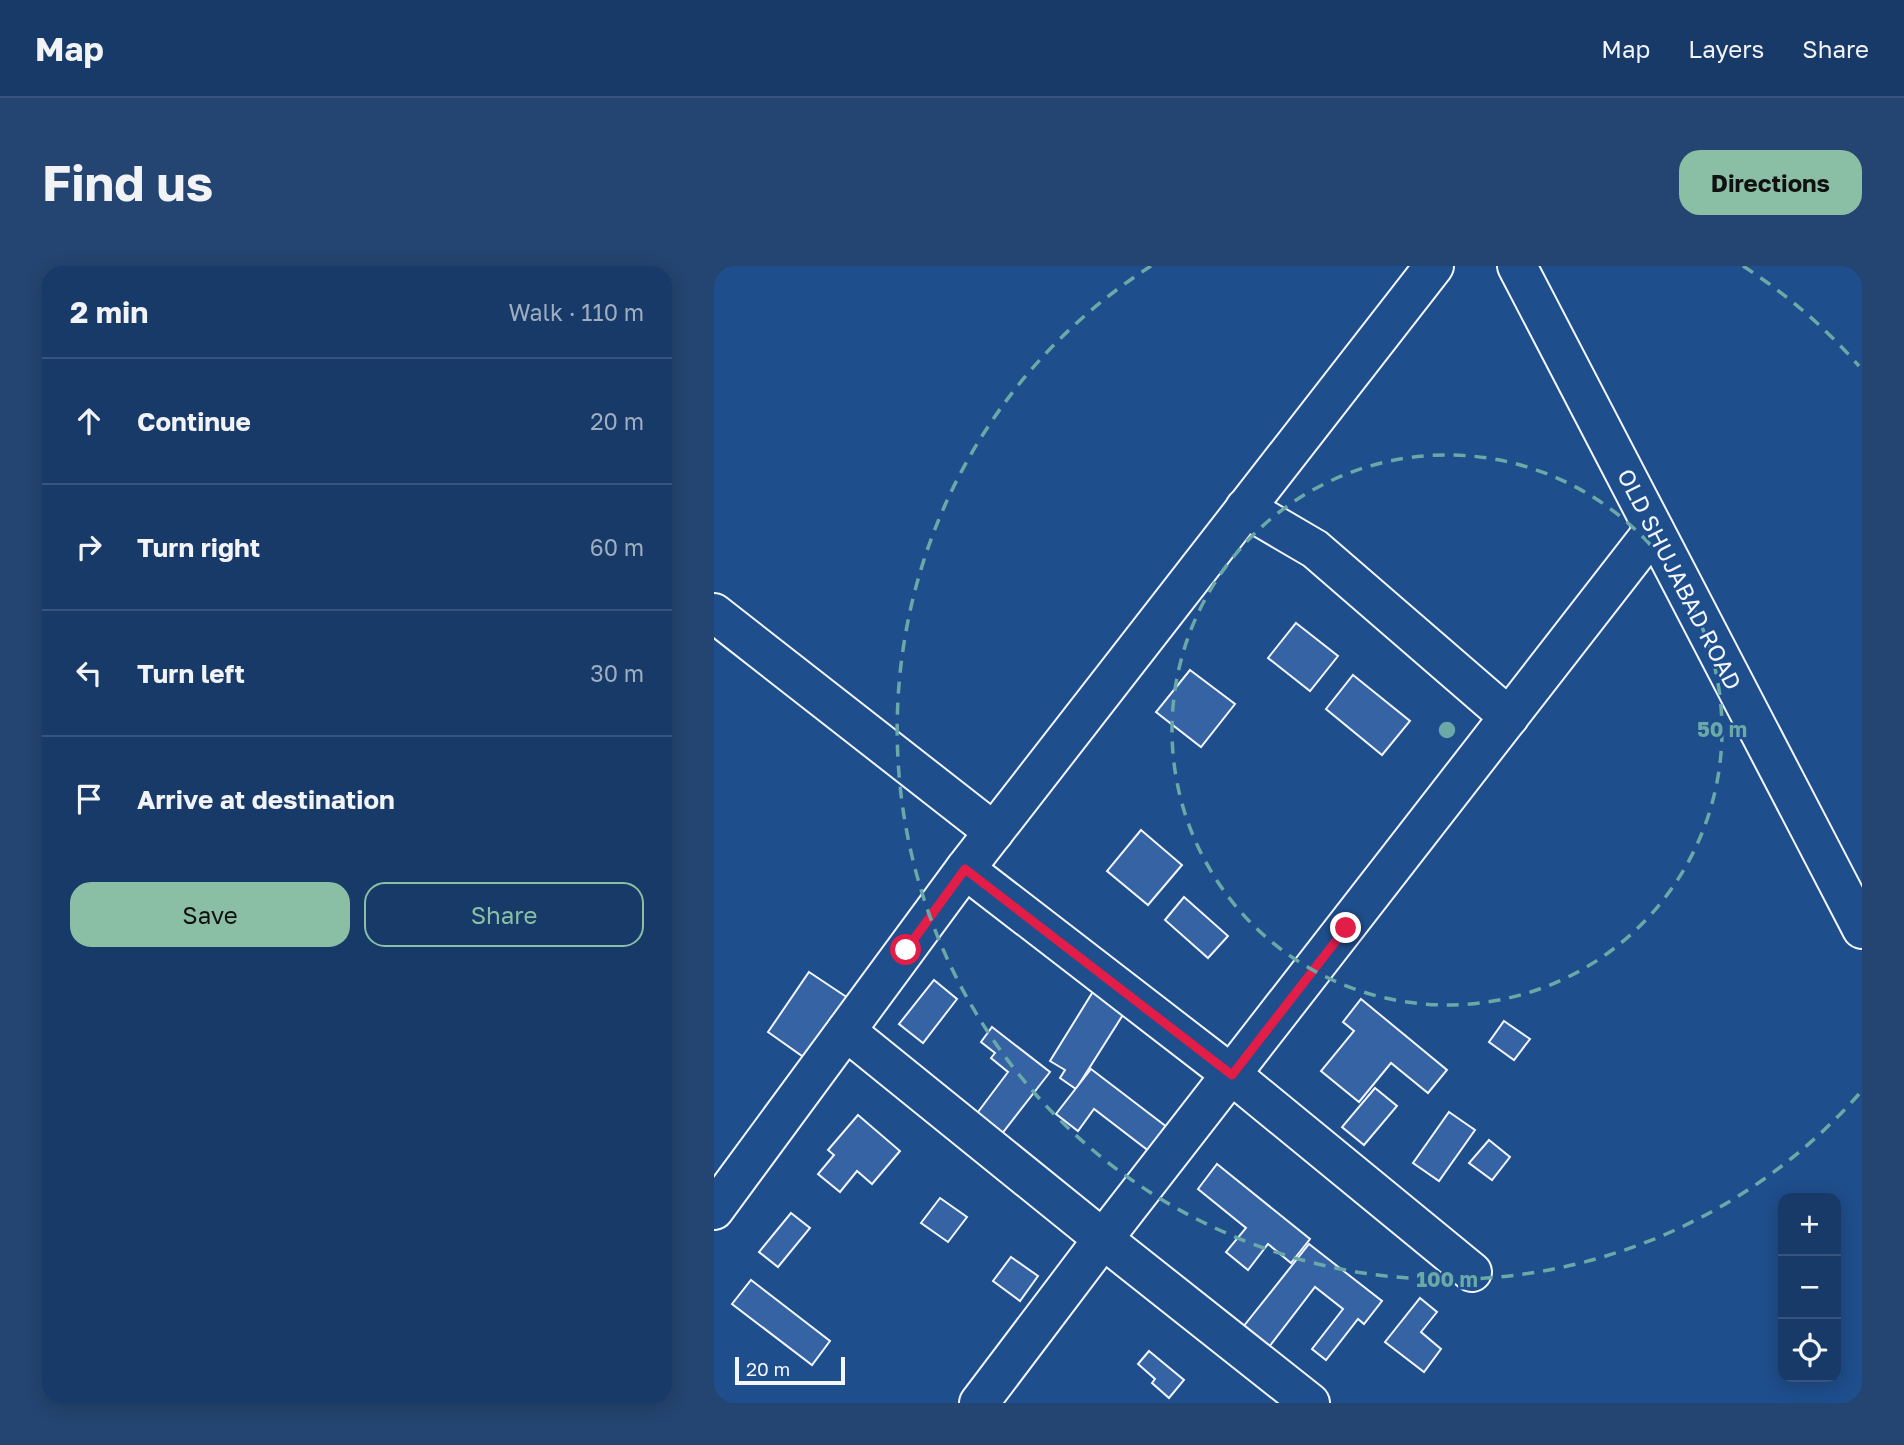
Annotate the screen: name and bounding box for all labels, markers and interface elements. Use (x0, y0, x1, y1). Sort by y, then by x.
text: Map (35, 29, 104, 68)
text: Map (1601, 34, 1650, 63)
text: Layers (1688, 34, 1764, 63)
text: Share (1802, 34, 1869, 63)
button: Directions (1679, 150, 1862, 215)
text: Find us (42, 153, 213, 212)
text: 2 min (70, 294, 148, 330)
text: Walk · 110 m (508, 298, 644, 326)
icon: ahead (70, 402, 108, 440)
text: Continue (137, 406, 251, 437)
text: 20 m (590, 407, 644, 435)
street label: OLD SHUJABAD ROAD (1612, 464, 1748, 694)
icon: right (70, 528, 108, 566)
text: Turn right (137, 532, 260, 563)
text: 60 m (590, 533, 644, 561)
icon: left (70, 654, 108, 692)
text: Turn left (137, 658, 245, 689)
text: 30 m (590, 659, 644, 687)
text: 50 m (1697, 716, 1747, 742)
centre of rings (1435, 718, 1459, 742)
icon: arrive (70, 780, 108, 818)
text: Arrive at destination (137, 784, 395, 815)
button: Save (70, 882, 350, 947)
button: Share (364, 882, 644, 947)
route end (1330, 912, 1361, 943)
route start (890, 934, 921, 965)
map controls (1778, 1193, 1841, 1382)
button: + (1778, 1193, 1841, 1256)
button: − (1778, 1256, 1841, 1319)
text: 100 m (1416, 1266, 1478, 1292)
button: locate (1778, 1319, 1841, 1382)
scale bar (735, 1354, 845, 1386)
text: 20 m (746, 1357, 790, 1380)

